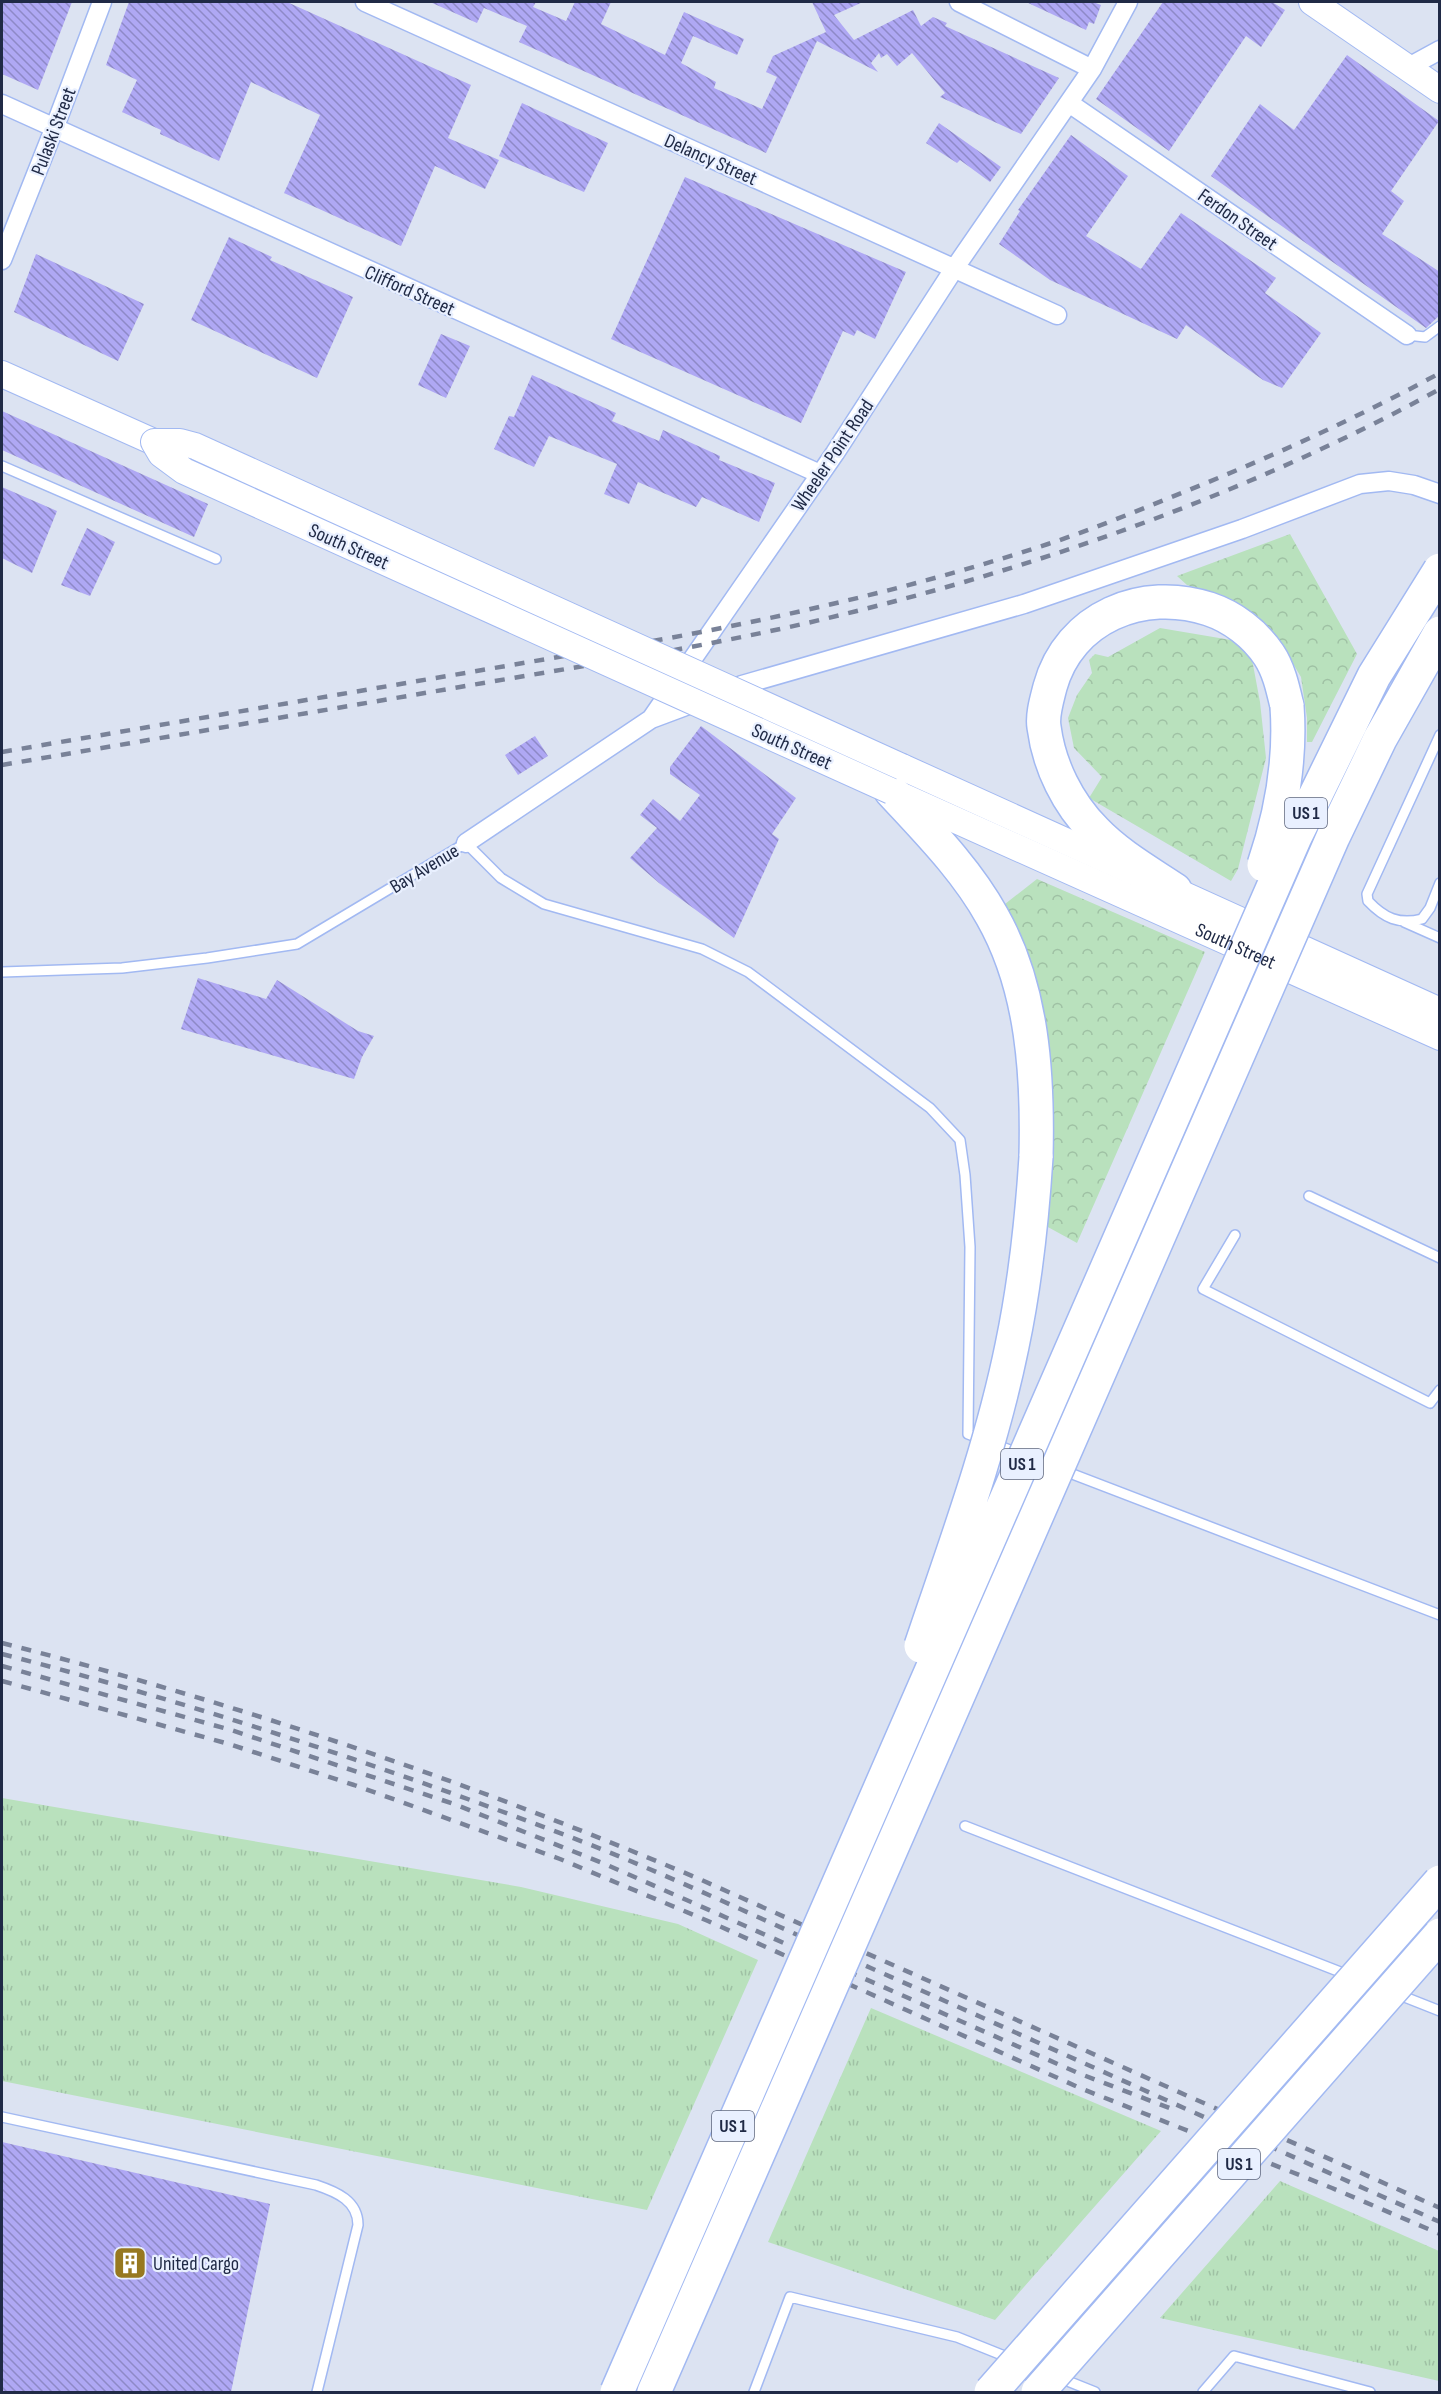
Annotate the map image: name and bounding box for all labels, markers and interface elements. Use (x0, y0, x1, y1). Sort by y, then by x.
street label: Pulaski Street (26, 84, 82, 179)
street label: Delancy Street (661, 129, 761, 191)
street label: Ferdon Street (1193, 184, 1282, 256)
street label: Clifford Street (361, 260, 458, 321)
street label: Wheeler Point Road (787, 395, 879, 516)
street label: South Street (305, 519, 392, 575)
street label: South Street (748, 719, 835, 775)
road number: US 1 (1285, 798, 1327, 828)
street label: Bay Avenue (386, 839, 463, 899)
street label: South Street (1192, 918, 1279, 975)
road number: US 1 (1001, 1449, 1043, 1479)
road number: US 1 (712, 2111, 754, 2141)
road number: US 1 (1218, 2149, 1260, 2179)
building icon: United Cargo (112, 2245, 148, 2281)
place label: United Cargo (153, 2252, 239, 2276)

